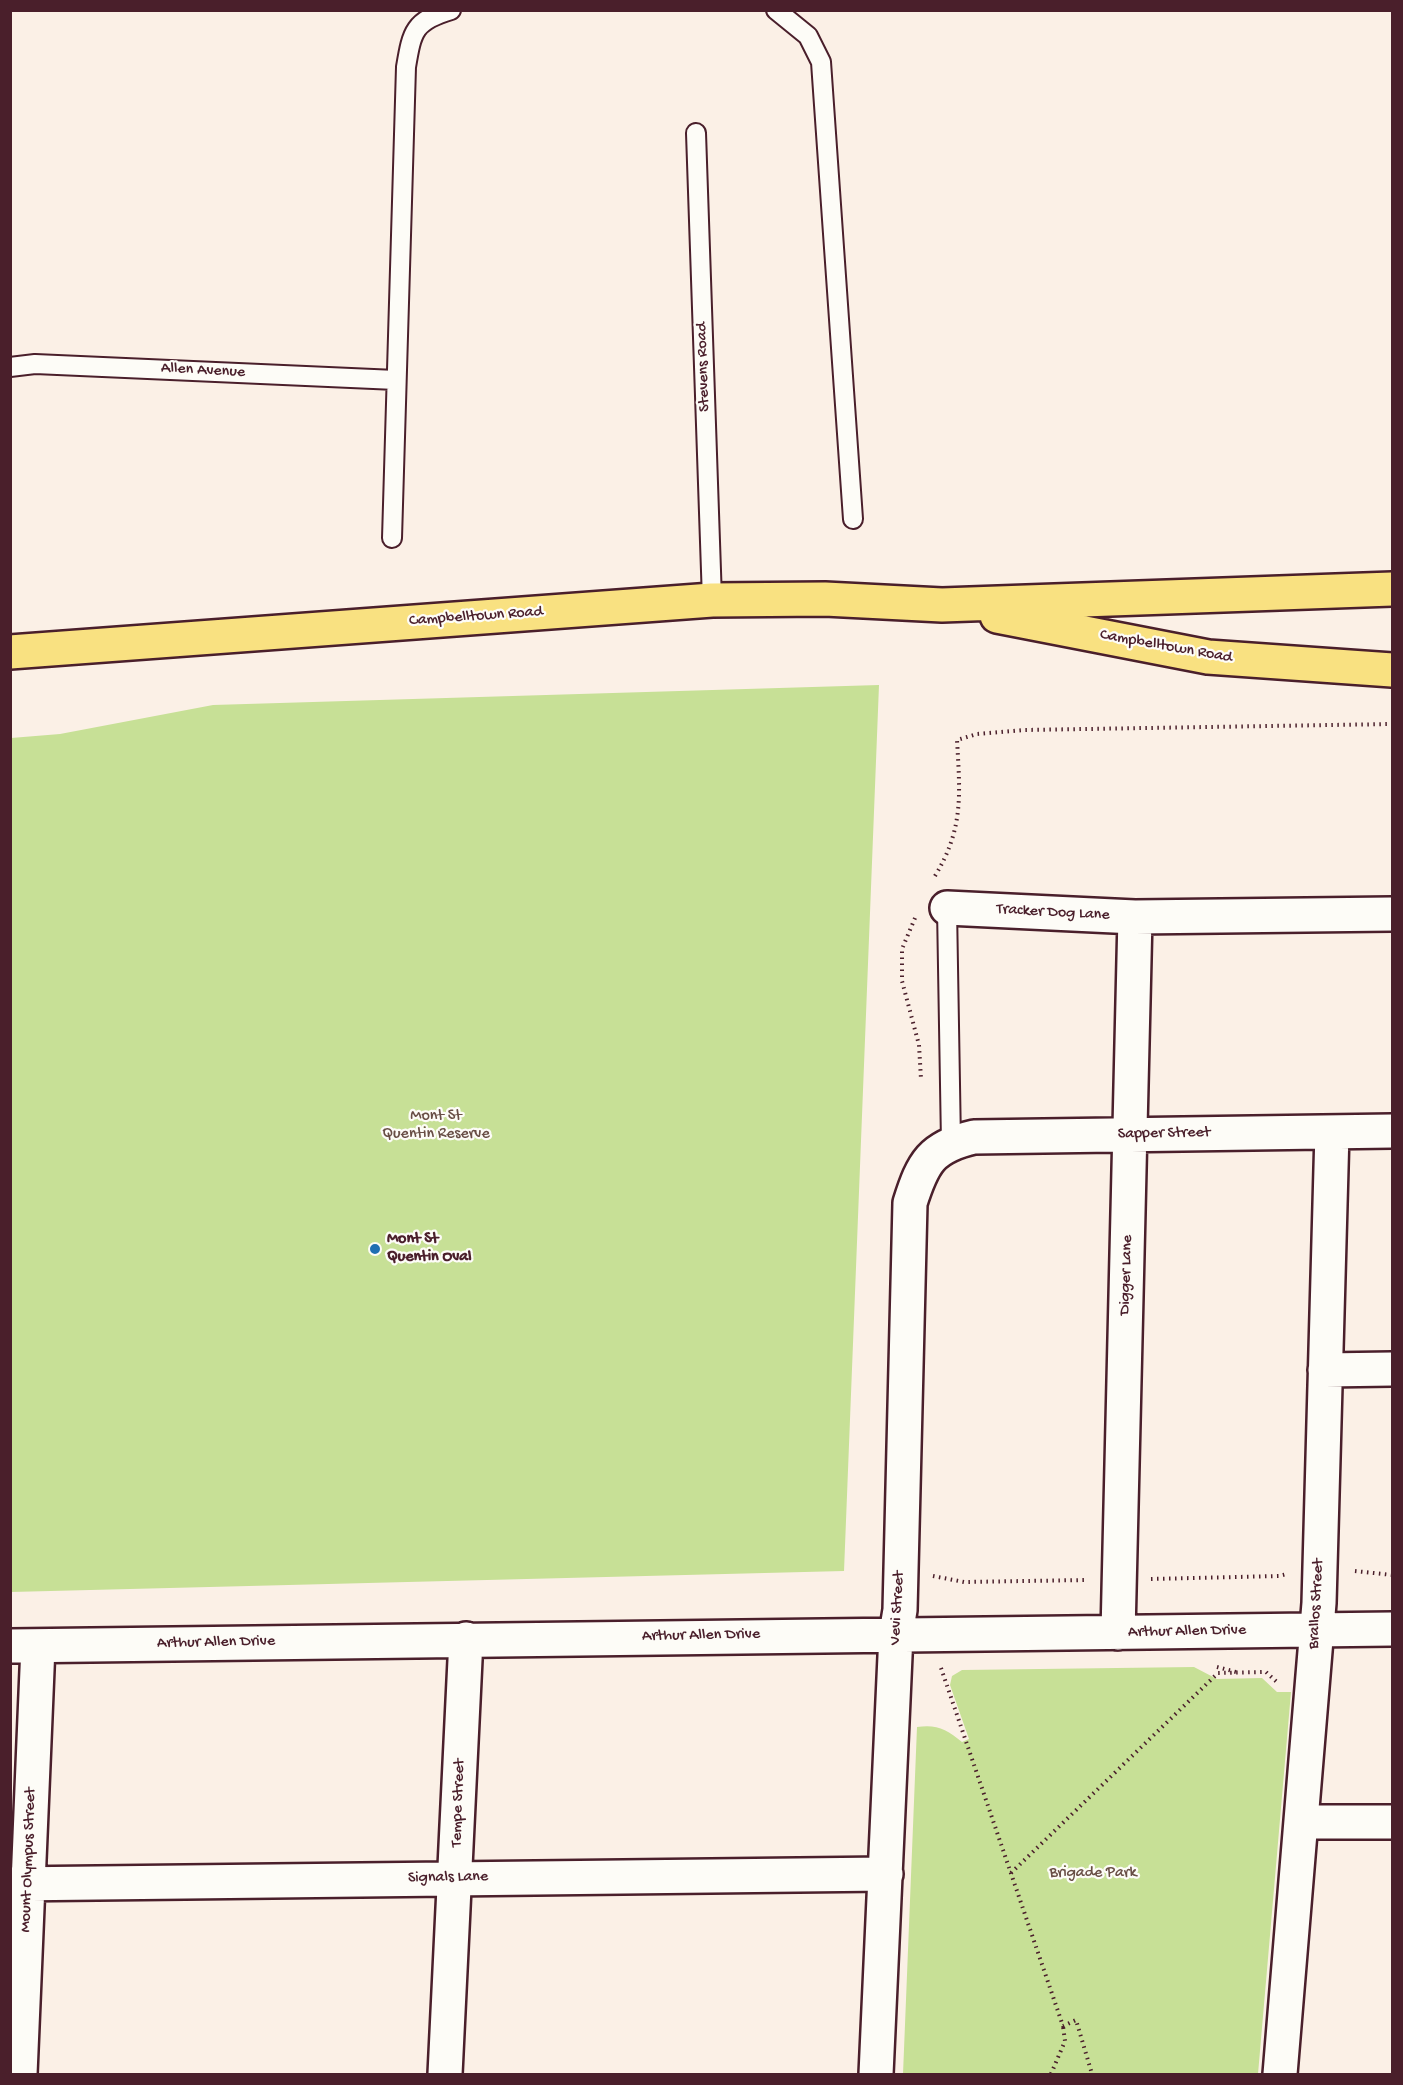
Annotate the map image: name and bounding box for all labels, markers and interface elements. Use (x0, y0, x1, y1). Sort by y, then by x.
street label: Stevens Road (693, 322, 715, 412)
street label: Allen Avenue (160, 359, 246, 383)
street label: Campbelltown Road (408, 603, 544, 631)
street label: Campbelltown Road (1098, 626, 1234, 668)
street label: Tracker Dog Lane (996, 900, 1110, 926)
park label: Mont St Quentin Reserve (382, 1107, 490, 1145)
street label: Sapper Street (1118, 1124, 1210, 1144)
place label: Mont St Quentin Oval (387, 1230, 472, 1268)
street label: Digger Lane (1116, 1234, 1138, 1316)
marker: Mont St Quentin Oval (368, 1242, 382, 1256)
street label: Brallos Street (1305, 1558, 1329, 1650)
street label: Vevi Street (886, 1570, 910, 1646)
street label: Arthur Allen Drive (1128, 1621, 1246, 1643)
street label: Arthur Allen Drive (642, 1625, 760, 1647)
street label: Arthur Allen Drive (157, 1632, 275, 1654)
street label: Tempe Street (448, 1759, 470, 1847)
street label: Mount Olympus Street (17, 1787, 41, 1933)
park label: Brigade Park (1049, 1864, 1137, 1884)
street label: Signals Lane (408, 1868, 488, 1888)

